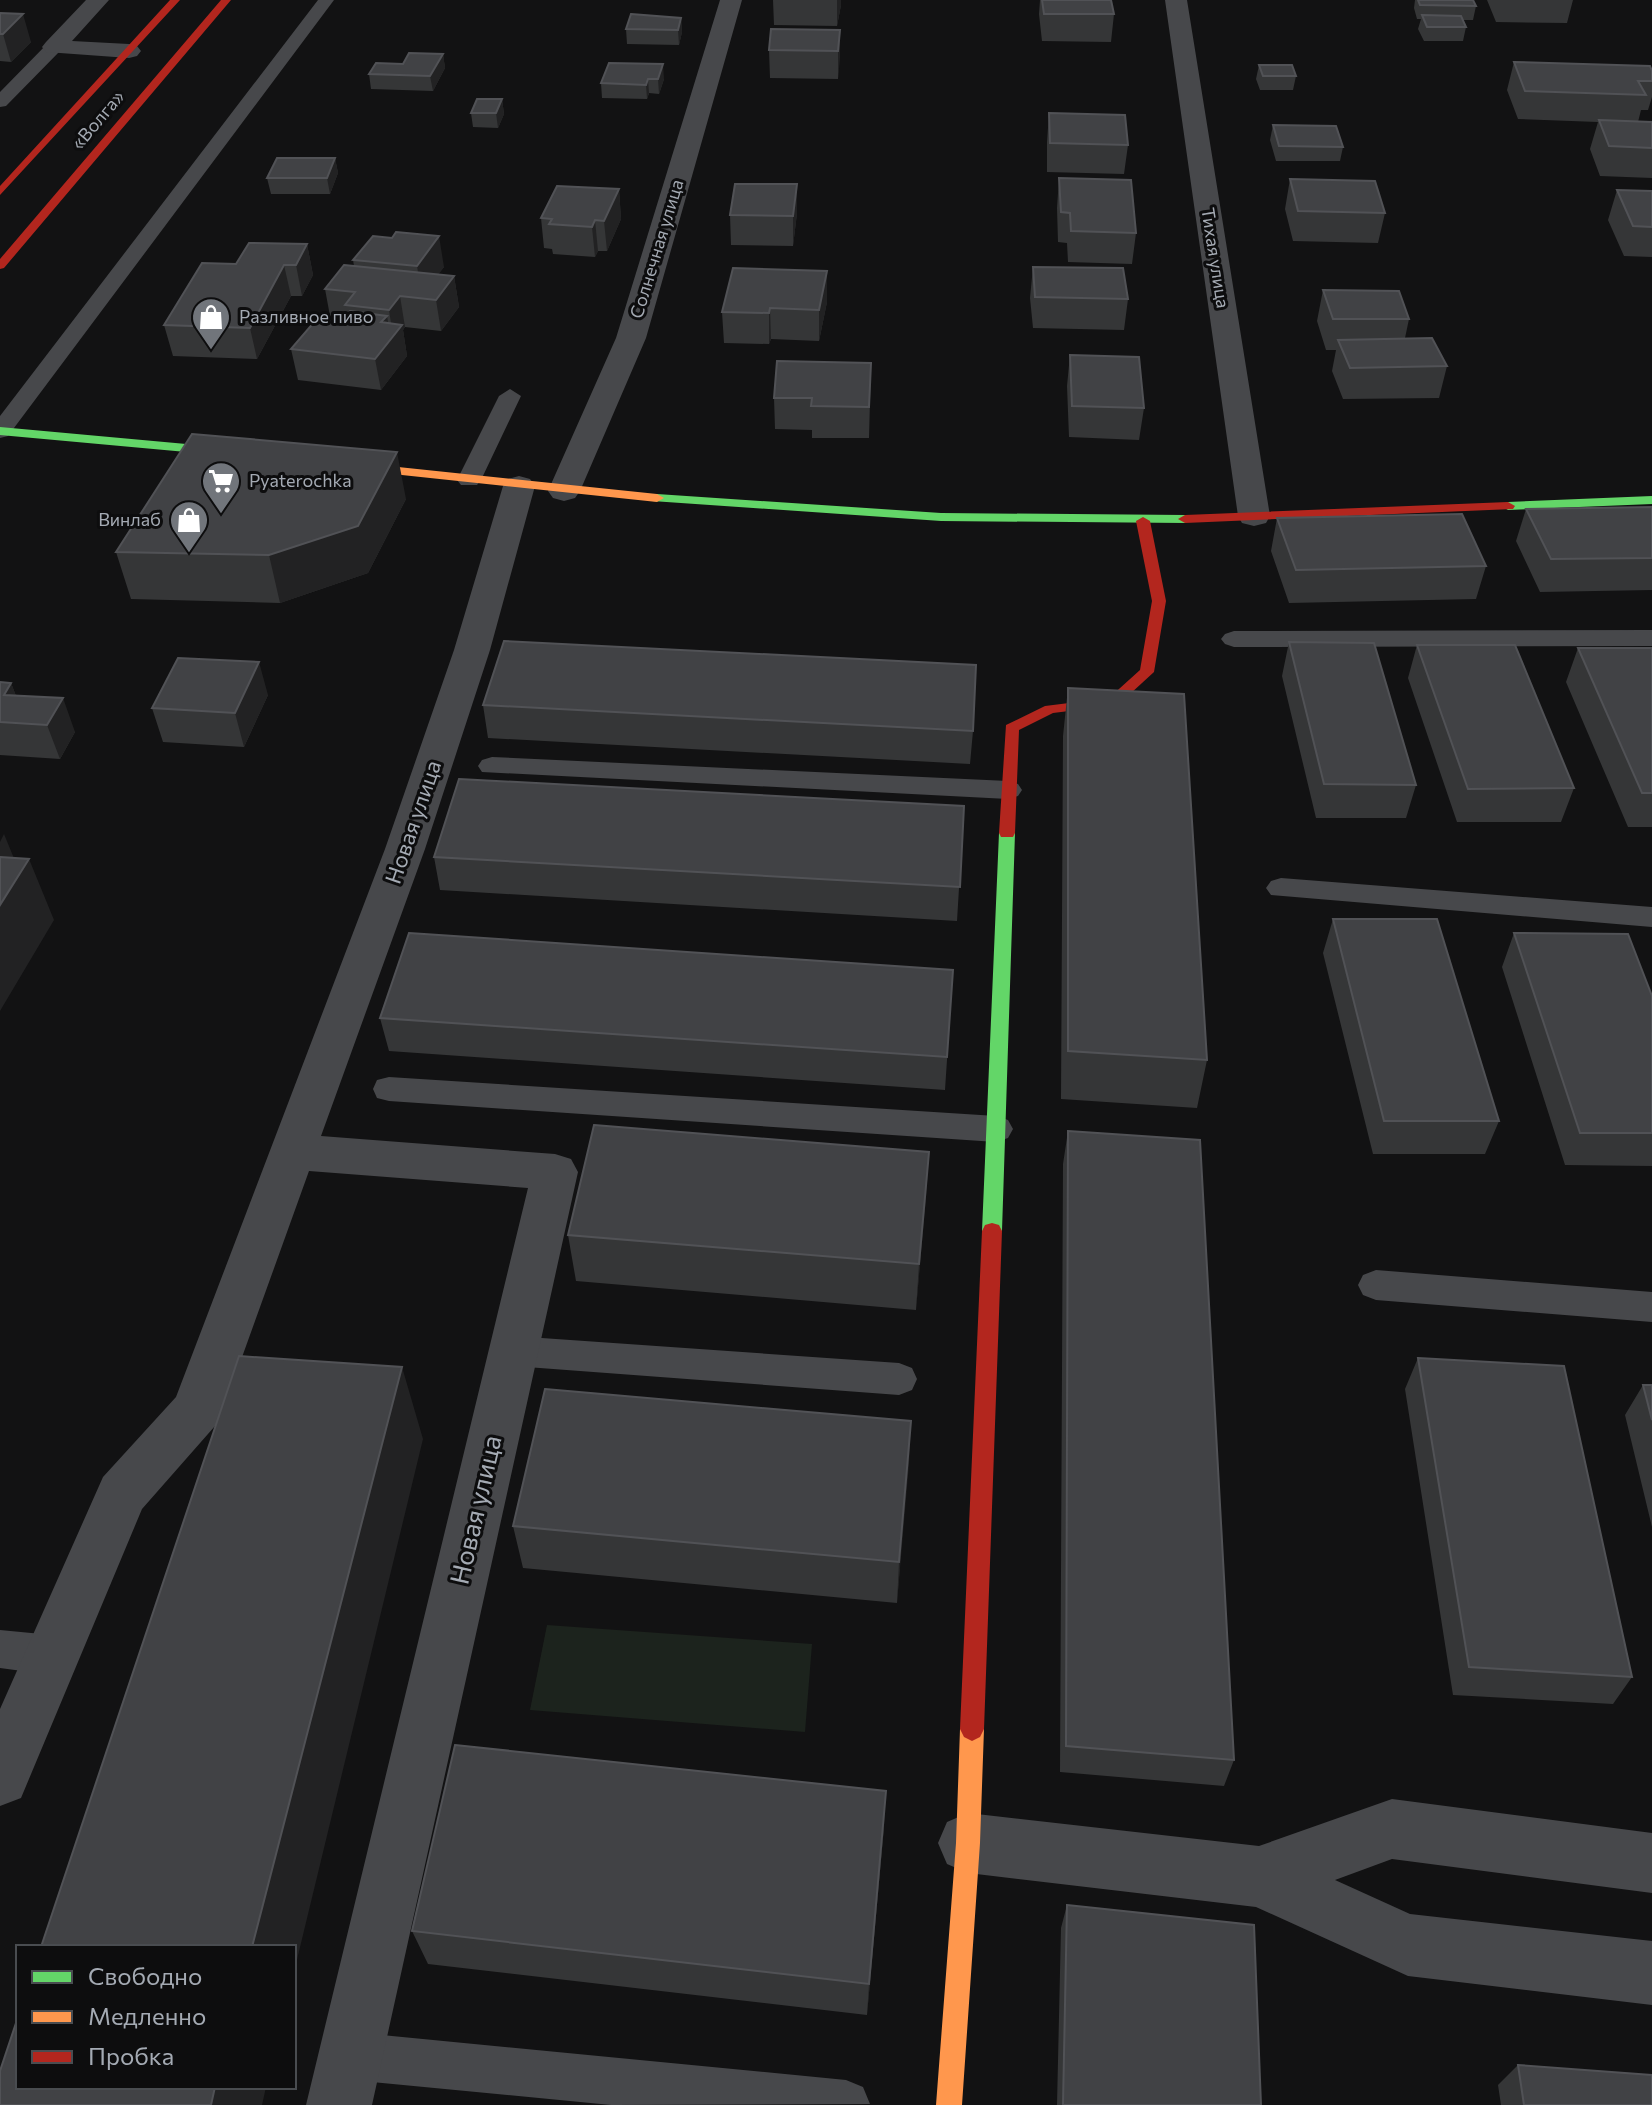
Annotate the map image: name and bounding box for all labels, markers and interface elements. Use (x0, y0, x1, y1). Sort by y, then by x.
street label: «Волга» (66, 85, 128, 153)
street label: Солнечная улица (624, 176, 688, 321)
street label: Тихая улица (1197, 206, 1235, 310)
shop icon: Разливное пиво (190, 296, 232, 351)
place label: Разливное пиво (239, 305, 373, 327)
supermarket icon: Pyaterochka (200, 460, 242, 515)
place label: Pyaterochka (249, 469, 352, 491)
shop icon: Винлаб (168, 499, 210, 554)
place label: Винлаб (98, 508, 161, 530)
street label: Новая улица (379, 757, 446, 887)
street label: Новая улица (442, 1432, 507, 1587)
legend (16, 1945, 296, 2089)
text: Свободно (88, 1961, 202, 1990)
text: Медленно (88, 2001, 206, 2030)
text: Пробка (88, 2041, 174, 2070)

